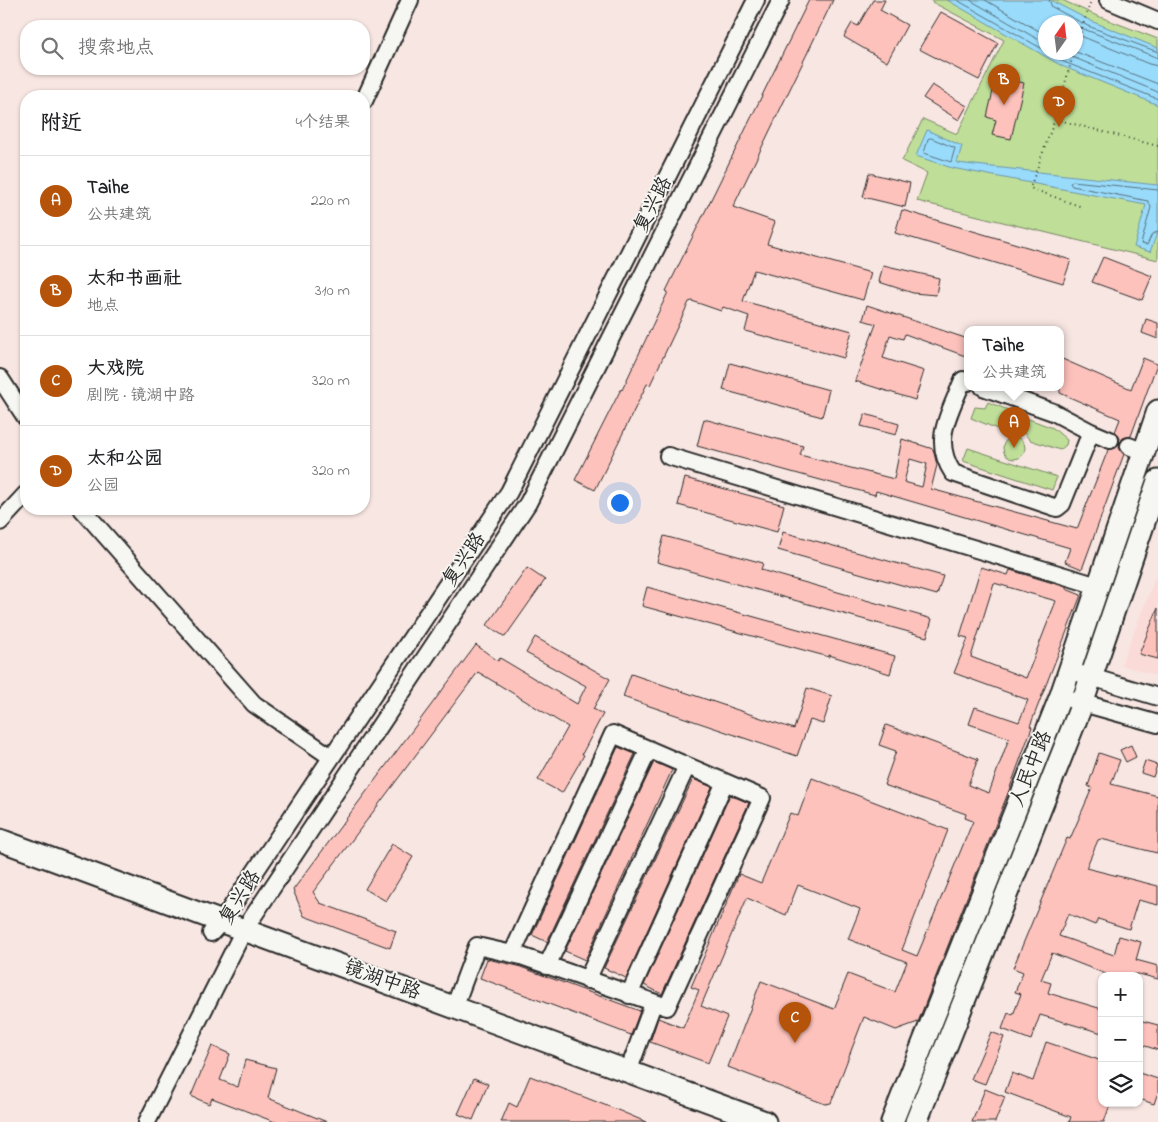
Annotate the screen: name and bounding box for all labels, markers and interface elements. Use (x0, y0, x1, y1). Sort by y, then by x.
north arrow (1038, 15, 1083, 60)
search box (20, 20, 370, 75)
icon: search (38, 34, 66, 62)
text: 搜索地点 (78, 35, 154, 62)
pin: B (988, 64, 1020, 105)
pin: D (1043, 86, 1075, 127)
text: 附近 (40, 109, 82, 139)
text: 4个结果 (295, 111, 350, 135)
street label: 复兴路 (627, 171, 681, 238)
text: Taihe (87, 175, 129, 202)
text: A (51, 189, 61, 213)
text: 220 m (311, 189, 350, 213)
text: 公共建筑 (87, 203, 151, 227)
text: 太和书画社 (87, 266, 182, 293)
text: B (51, 279, 61, 303)
text: 310 m (315, 279, 350, 303)
text: 地点 (87, 294, 119, 318)
popup (964, 326, 1064, 391)
text: Taihe (982, 333, 1024, 360)
text: 大戏院 (87, 356, 144, 383)
text: 公共建筑 (982, 361, 1046, 385)
text: C (52, 369, 60, 393)
text: 320 m (312, 369, 350, 393)
text: 剧院 · 镜湖中路 (87, 384, 194, 408)
pin: A (998, 407, 1030, 448)
text: 太和公园 (87, 446, 163, 473)
text: D (50, 459, 62, 483)
text: 320 m (312, 459, 350, 483)
text: 公园 (87, 474, 119, 498)
your location (607, 490, 633, 516)
street label: 复兴路 (436, 526, 494, 593)
street label: 人民中路 (1004, 726, 1061, 812)
street label: 复兴路 (213, 864, 270, 931)
street label: 镜湖中路 (339, 954, 425, 1009)
map controls (1098, 972, 1143, 1107)
button: + (1098, 972, 1143, 1017)
pin: C (779, 1002, 811, 1043)
button: − (1098, 1017, 1143, 1062)
button: layers (1098, 1062, 1143, 1107)

